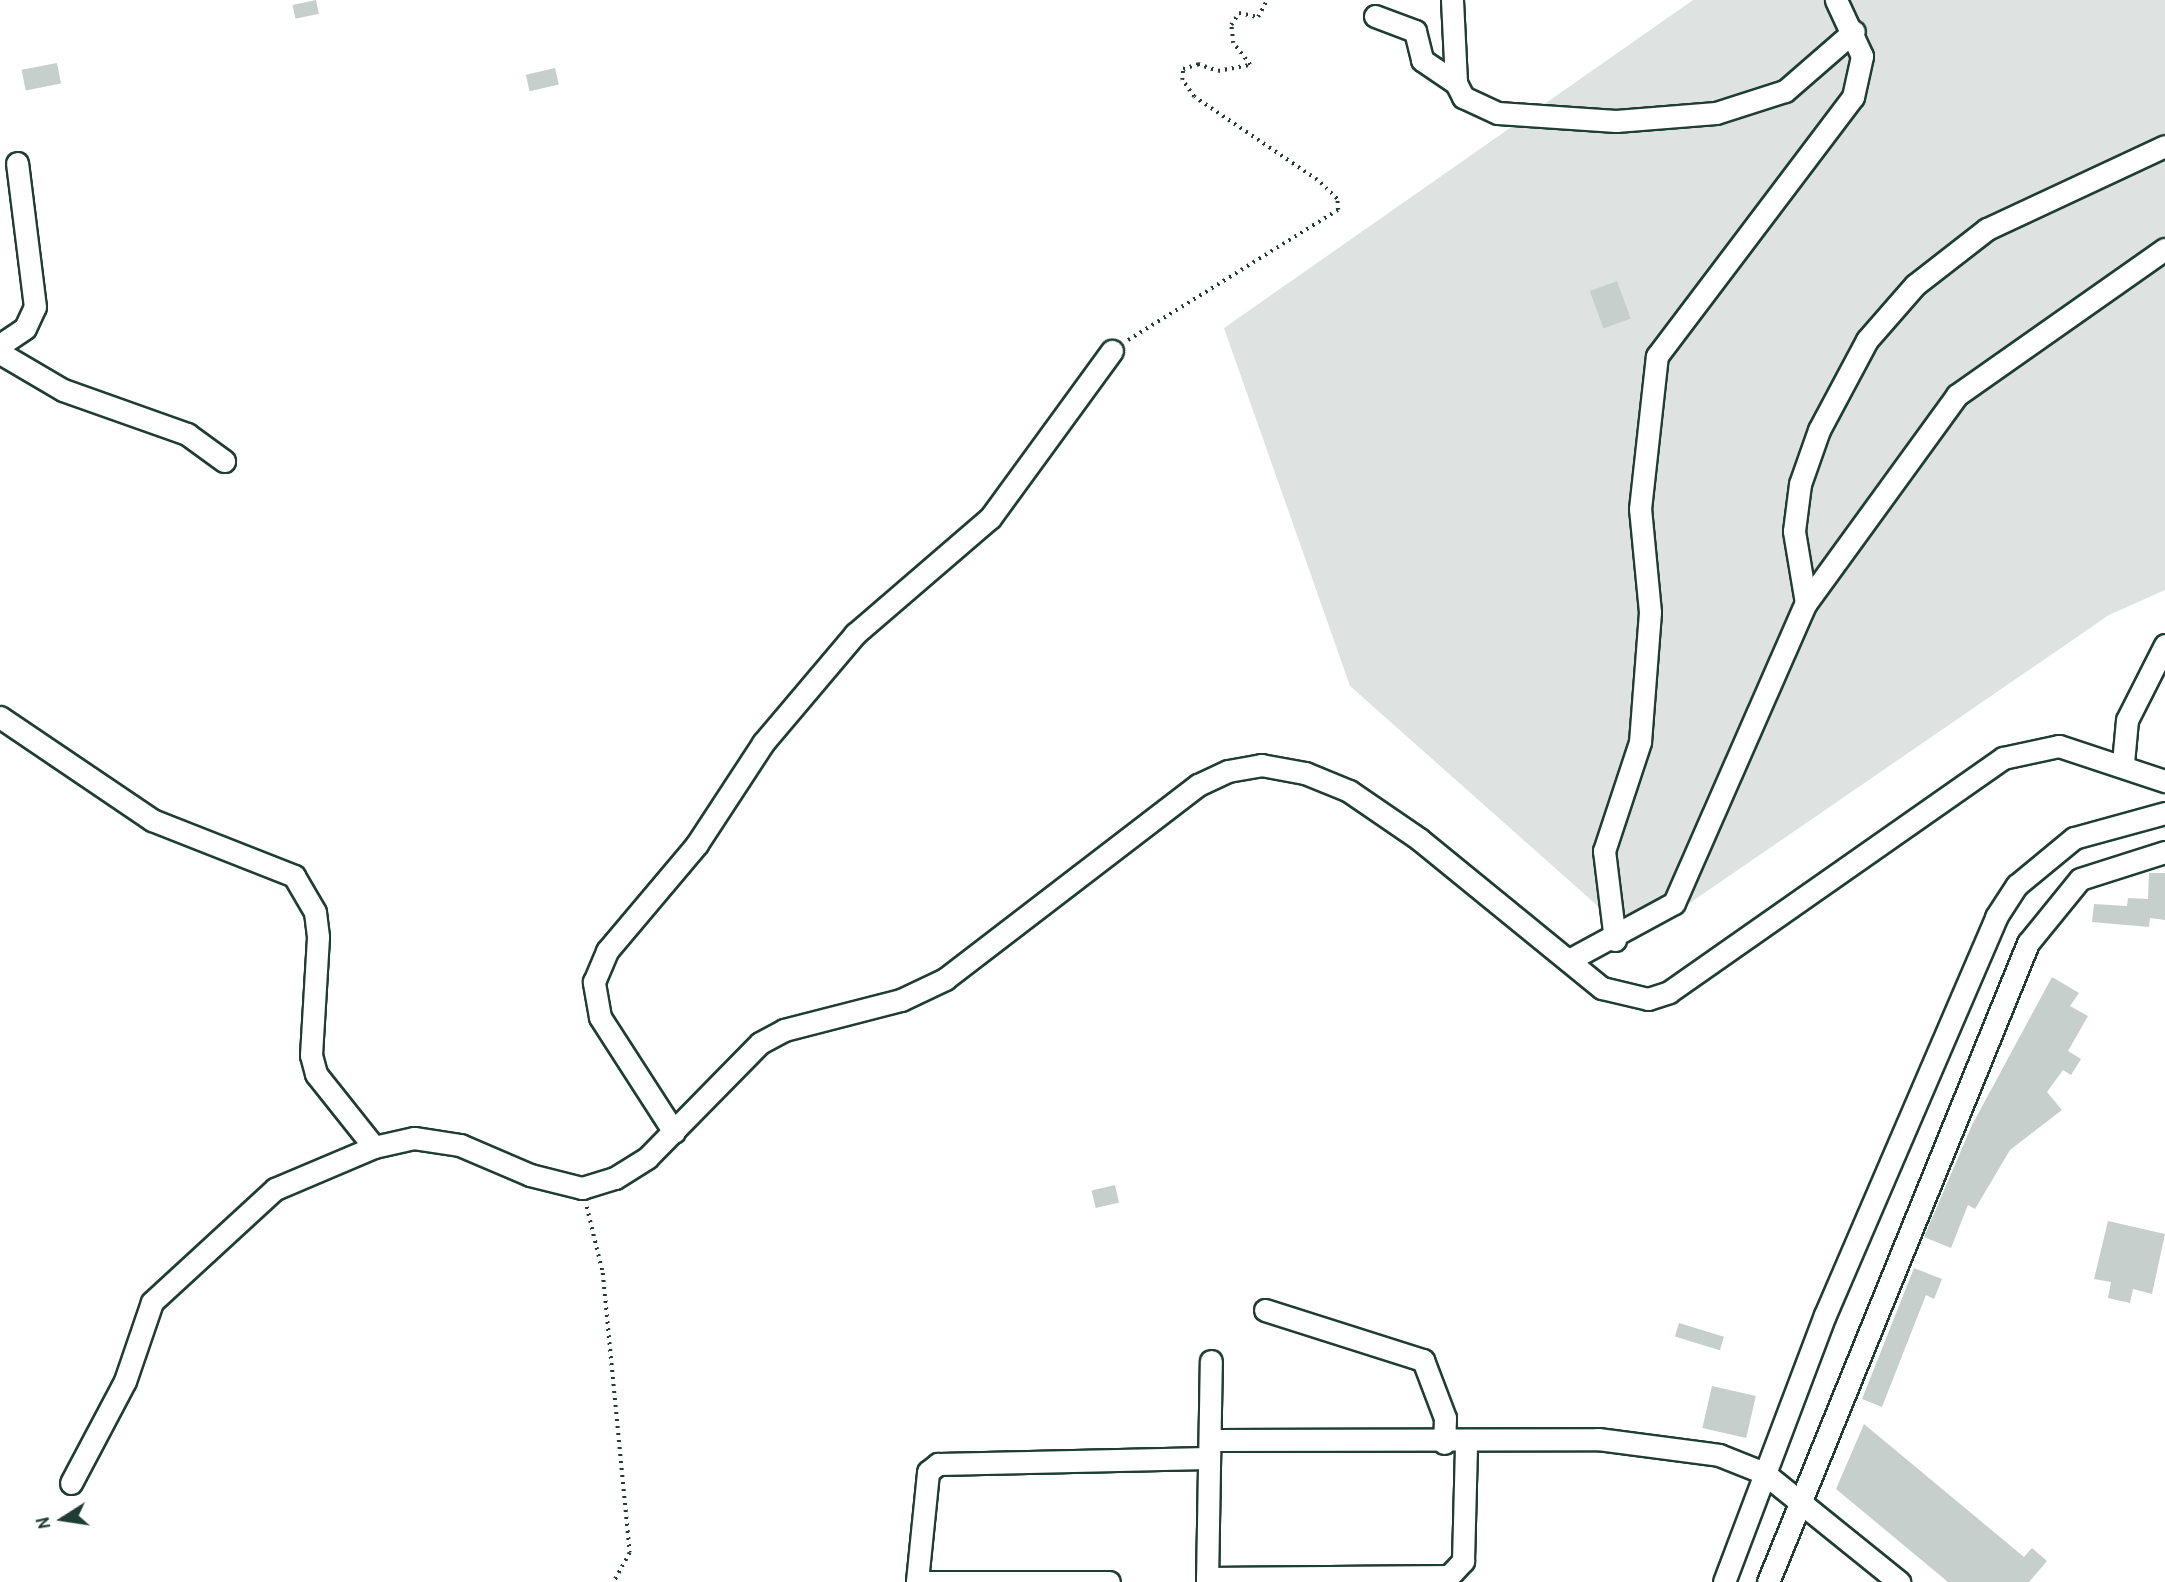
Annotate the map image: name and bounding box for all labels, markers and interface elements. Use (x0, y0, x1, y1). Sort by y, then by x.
north arrow (28, 1484, 98, 1554)
text: N (29, 1516, 56, 1531)

